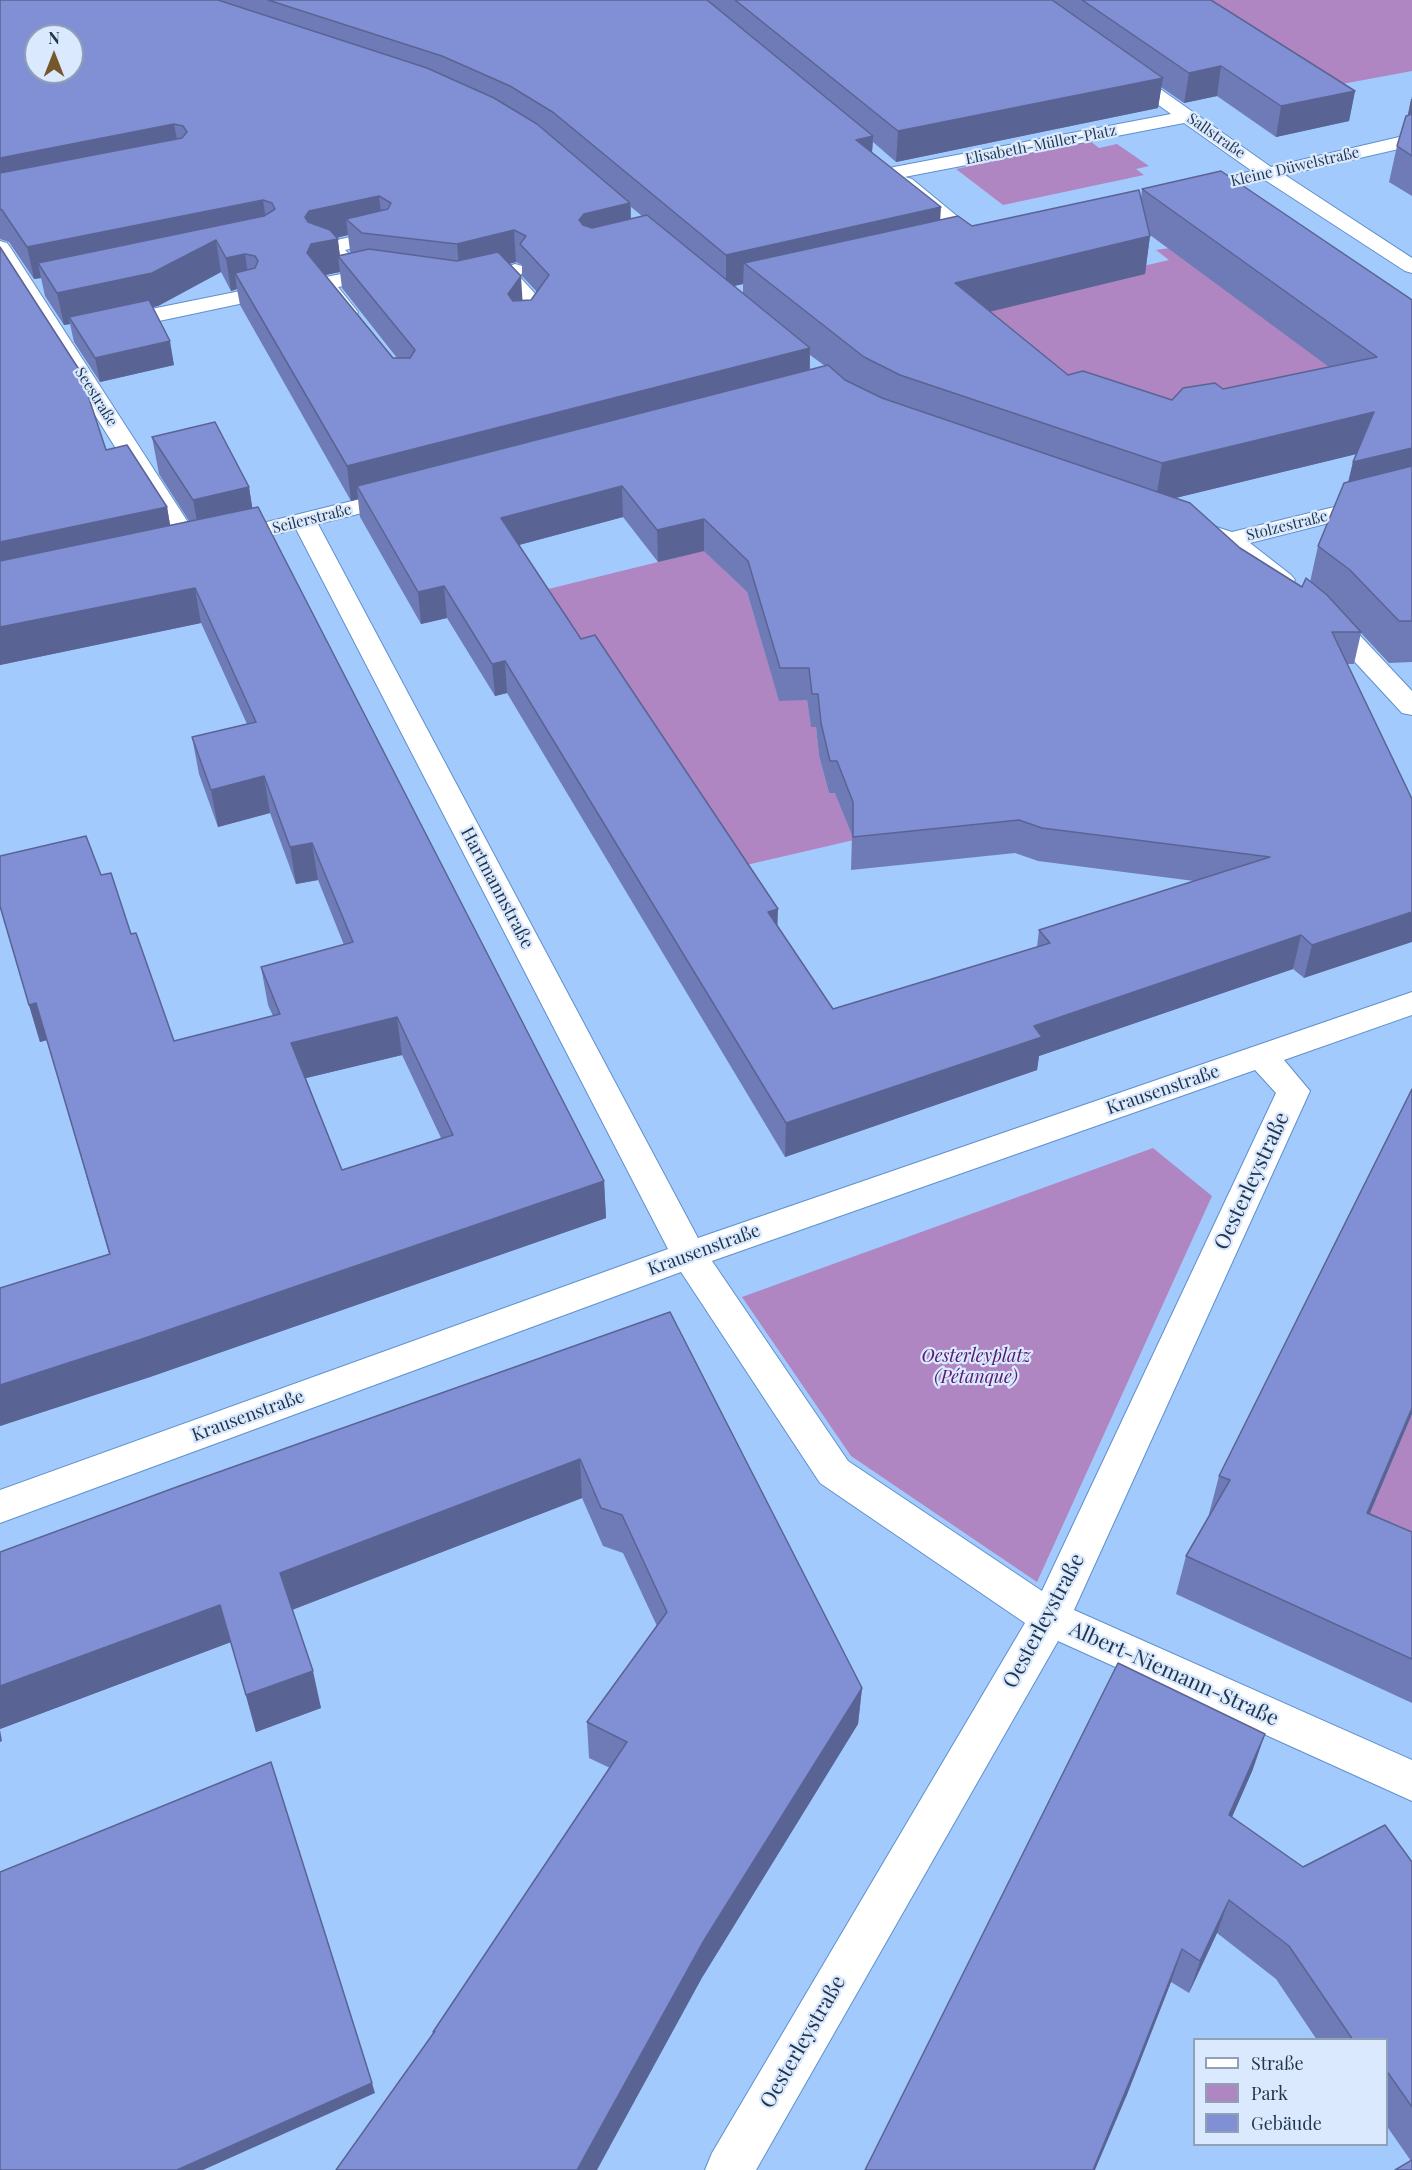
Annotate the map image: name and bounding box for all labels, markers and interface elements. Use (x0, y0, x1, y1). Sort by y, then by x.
north arrow (24, 24, 84, 84)
text: N (48, 27, 60, 48)
street label: Sallstraße (1184, 110, 1248, 162)
street label: Elisabeth-Müller-Platz (964, 121, 1118, 169)
street label: Kleine Düwelstraße (1229, 143, 1361, 191)
street label: Seestraße (71, 364, 121, 430)
street label: Seilerstraße (271, 500, 353, 538)
street label: Stolzestraße (1245, 507, 1329, 545)
street label: Hartmannstraße (456, 824, 538, 952)
street label: Krausenstraße (1104, 1061, 1222, 1119)
street label: Oesterleystraße (1209, 1108, 1295, 1254)
street label: Krausenstraße (645, 1220, 763, 1280)
park label: Oesterleyplatz (Pétanque) (922, 1345, 1030, 1388)
street label: Krausenstraße (189, 1386, 307, 1446)
street label: Oesterleystraße (998, 1549, 1090, 1693)
street label: Albert-Niemann-Straße (1066, 1616, 1282, 1732)
street label: Oesterleystraße (755, 1971, 851, 2113)
legend (1193, 2038, 1388, 2146)
text: Straße (1251, 2051, 1304, 2075)
text: Park (1251, 2081, 1288, 2105)
text: Gebäude (1251, 2111, 1322, 2135)

